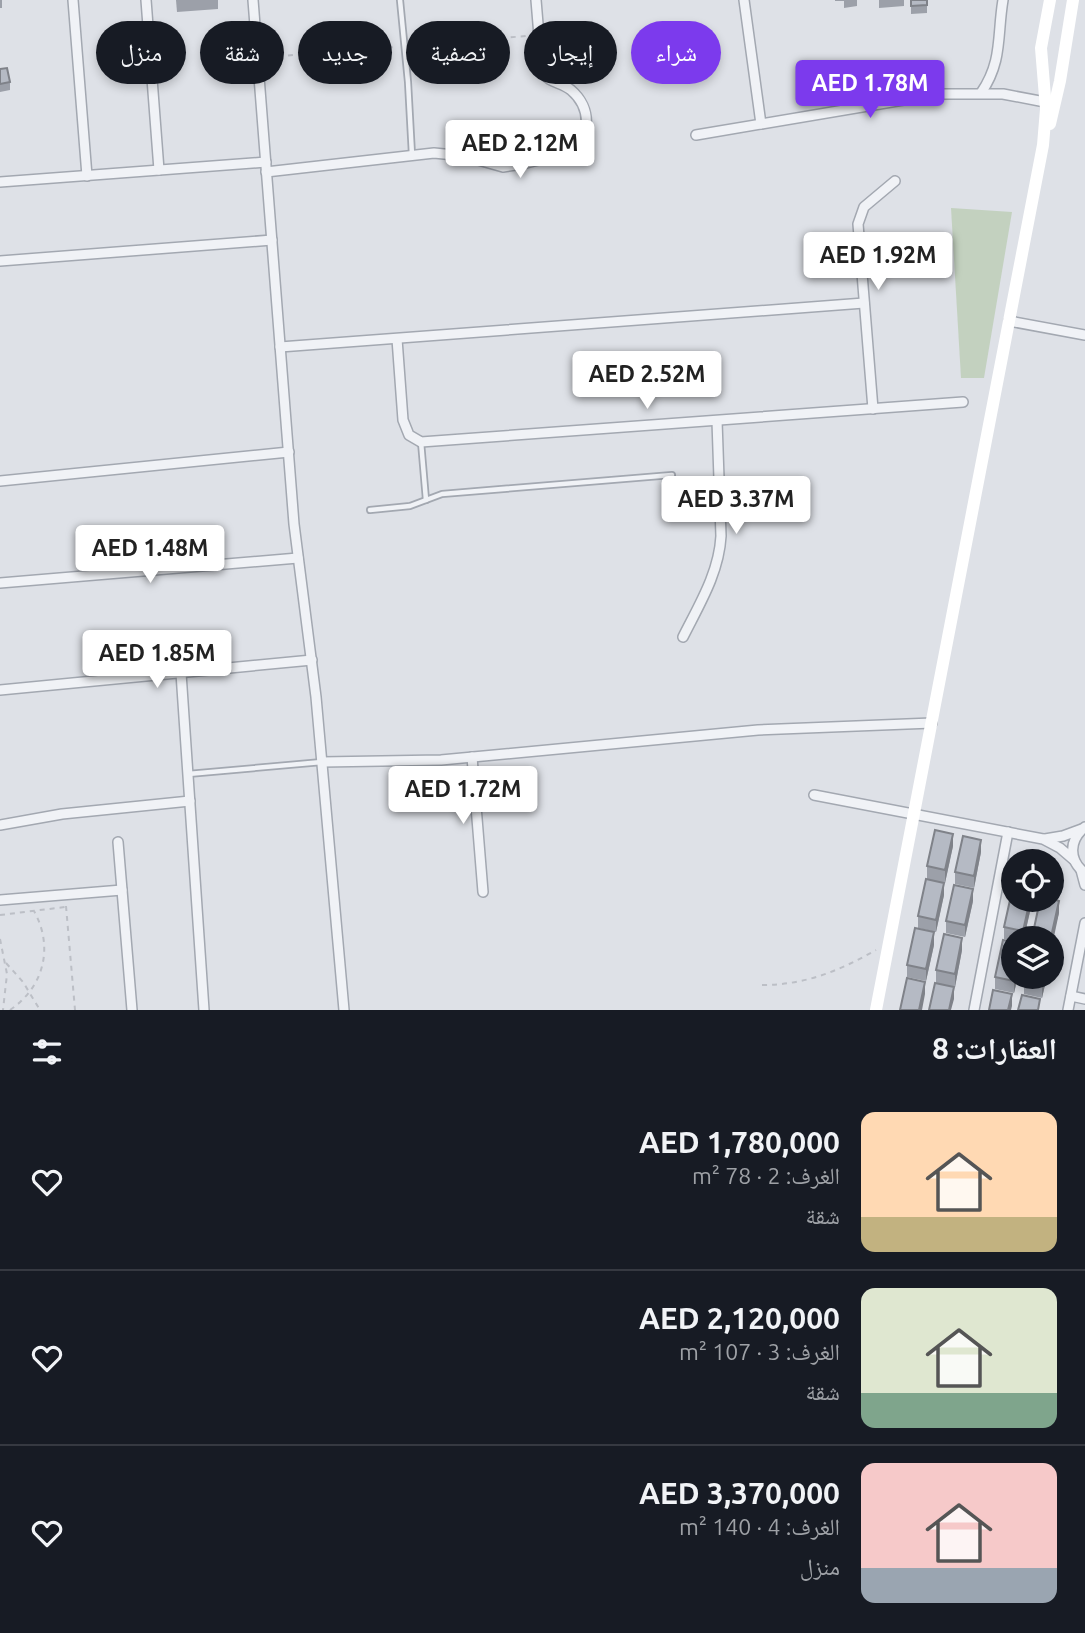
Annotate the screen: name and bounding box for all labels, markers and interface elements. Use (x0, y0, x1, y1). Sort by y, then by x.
chip: منزل (96, 21, 186, 84)
chip: شقة (200, 21, 284, 84)
chip: جديد (298, 21, 392, 84)
chip: تصفية (406, 21, 510, 84)
chip: إيجار (524, 21, 617, 84)
chip: شراء (631, 21, 721, 84)
pin: AED 1.78M (790, 60, 950, 120)
text: AED 1.78M (811, 70, 929, 95)
pin: AED 2.12M (440, 120, 600, 180)
text: AED 2.12M (461, 130, 579, 155)
pin: AED 1.92M (798, 232, 958, 292)
text: AED 1.92M (819, 242, 937, 267)
pin: AED 2.52M (567, 352, 727, 411)
text: AED 2.52M (588, 361, 706, 386)
pin: AED 3.37M (656, 476, 816, 536)
text: AED 3.37M (677, 486, 795, 511)
pin: AED 1.48M (70, 526, 230, 585)
text: AED 1.48M (91, 535, 209, 560)
pin: AED 1.85M (77, 630, 237, 690)
text: AED 1.85M (98, 640, 216, 665)
pin: AED 1.72M (383, 766, 543, 826)
text: AED 1.72M (404, 776, 522, 801)
map controls (1001, 849, 1064, 989)
button: locate (1001, 849, 1064, 912)
button: layers (1001, 926, 1064, 989)
text: العقارات: 8 (932, 1031, 1057, 1065)
icon: filters (28, 1033, 66, 1071)
text: AED 1,780,000 (639, 1125, 840, 1159)
icon: home (917, 1140, 1001, 1224)
icon: heart (28, 1163, 66, 1201)
text: الغرف: 2 · 78 m² (692, 1163, 840, 1188)
text: شقة (806, 1203, 840, 1228)
text: AED 2,120,000 (639, 1301, 840, 1335)
icon: home (917, 1316, 1001, 1400)
icon: heart (28, 1339, 66, 1377)
text: الغرف: 3 · 107 m² (679, 1339, 840, 1364)
text: شقة (806, 1379, 840, 1404)
text: AED 3,370,000 (639, 1476, 840, 1510)
icon: home (917, 1491, 1001, 1575)
icon: heart (28, 1514, 66, 1552)
text: الغرف: 4 · 140 m² (679, 1514, 840, 1539)
text: منزل (800, 1554, 840, 1579)

